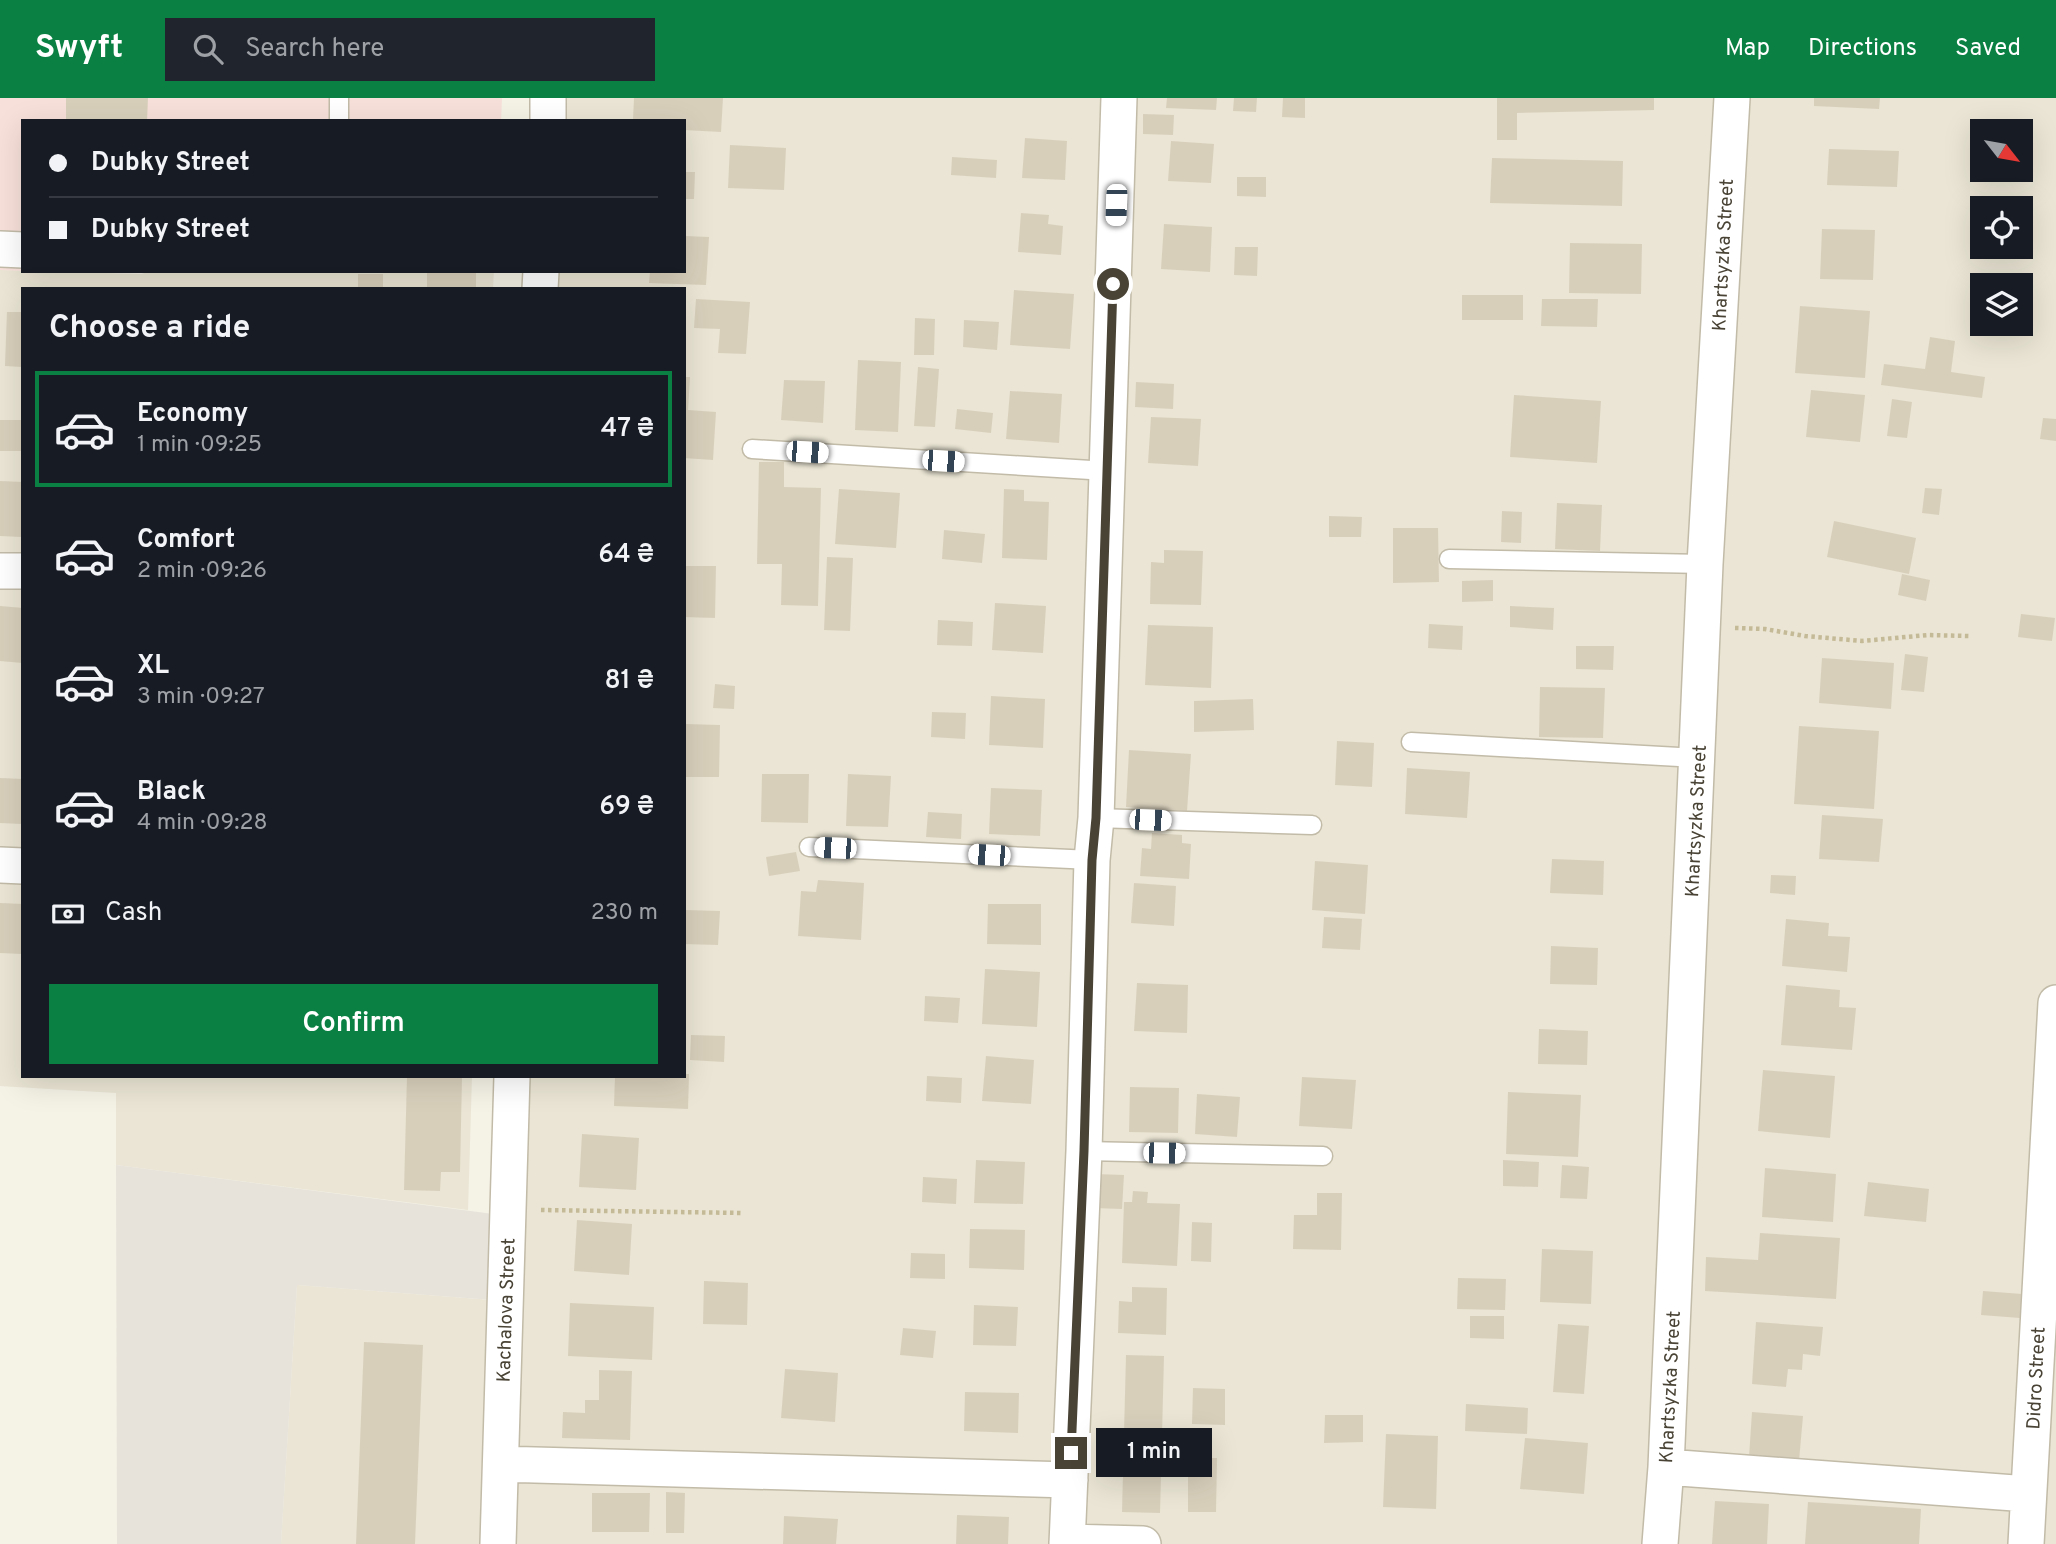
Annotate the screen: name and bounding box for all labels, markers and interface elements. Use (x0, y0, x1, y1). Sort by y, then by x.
search box (165, 18, 655, 81)
text: Swyft (35, 28, 123, 70)
icon: search (189, 30, 227, 68)
text: Search here (245, 33, 384, 66)
text: Map (1725, 34, 1770, 64)
text: Directions (1808, 34, 1917, 64)
text: Saved (1955, 34, 2021, 64)
north arrow (1970, 119, 2034, 182)
map controls (1970, 119, 2033, 336)
text: Dubky Street (91, 147, 250, 180)
street label: Khartsyzka Street (1708, 178, 1740, 332)
car (1105, 184, 1128, 226)
button: locate (1970, 196, 2033, 259)
text: Dubky Street (91, 214, 250, 247)
route start (1097, 268, 1129, 300)
button: layers (1970, 273, 2033, 336)
text: Choose a ride (49, 309, 250, 349)
icon: car (53, 398, 116, 461)
text: Economy (137, 398, 248, 431)
text: 47 ₴ (601, 413, 654, 446)
text: 1 min · 09:25 (137, 431, 262, 460)
car (786, 440, 829, 464)
car (922, 449, 965, 473)
icon: car (53, 524, 116, 587)
text: Comfort (137, 524, 235, 557)
text: 64 ₴ (598, 539, 654, 572)
text: 2 min · 09:26 (137, 557, 267, 586)
icon: car (53, 650, 116, 713)
text: XL (137, 650, 169, 683)
text: 81 ₴ (604, 665, 654, 698)
text: 3 min · 09:27 (137, 683, 265, 712)
street label: Khartsyzka Street (1681, 744, 1713, 898)
icon: car (53, 776, 116, 839)
text: Black (137, 776, 206, 809)
text: 69 ₴ (599, 791, 654, 824)
text: 4 min · 09:28 (137, 809, 268, 838)
car (1129, 809, 1172, 831)
car (814, 837, 857, 859)
car (968, 843, 1011, 867)
icon: cash (49, 895, 87, 933)
text: Cash (105, 897, 162, 930)
text: 230 m (591, 899, 658, 928)
button: Confirm (49, 984, 658, 1064)
car (1143, 1142, 1186, 1164)
street label: Kachalova Street (492, 1237, 522, 1383)
street label: Khartsyzka Street (1655, 1310, 1687, 1464)
street label: Didro Street (2022, 1326, 2052, 1430)
callout: 1 min (1096, 1428, 1211, 1478)
route end (1055, 1437, 1087, 1469)
text: 1 min (1127, 1438, 1181, 1467)

